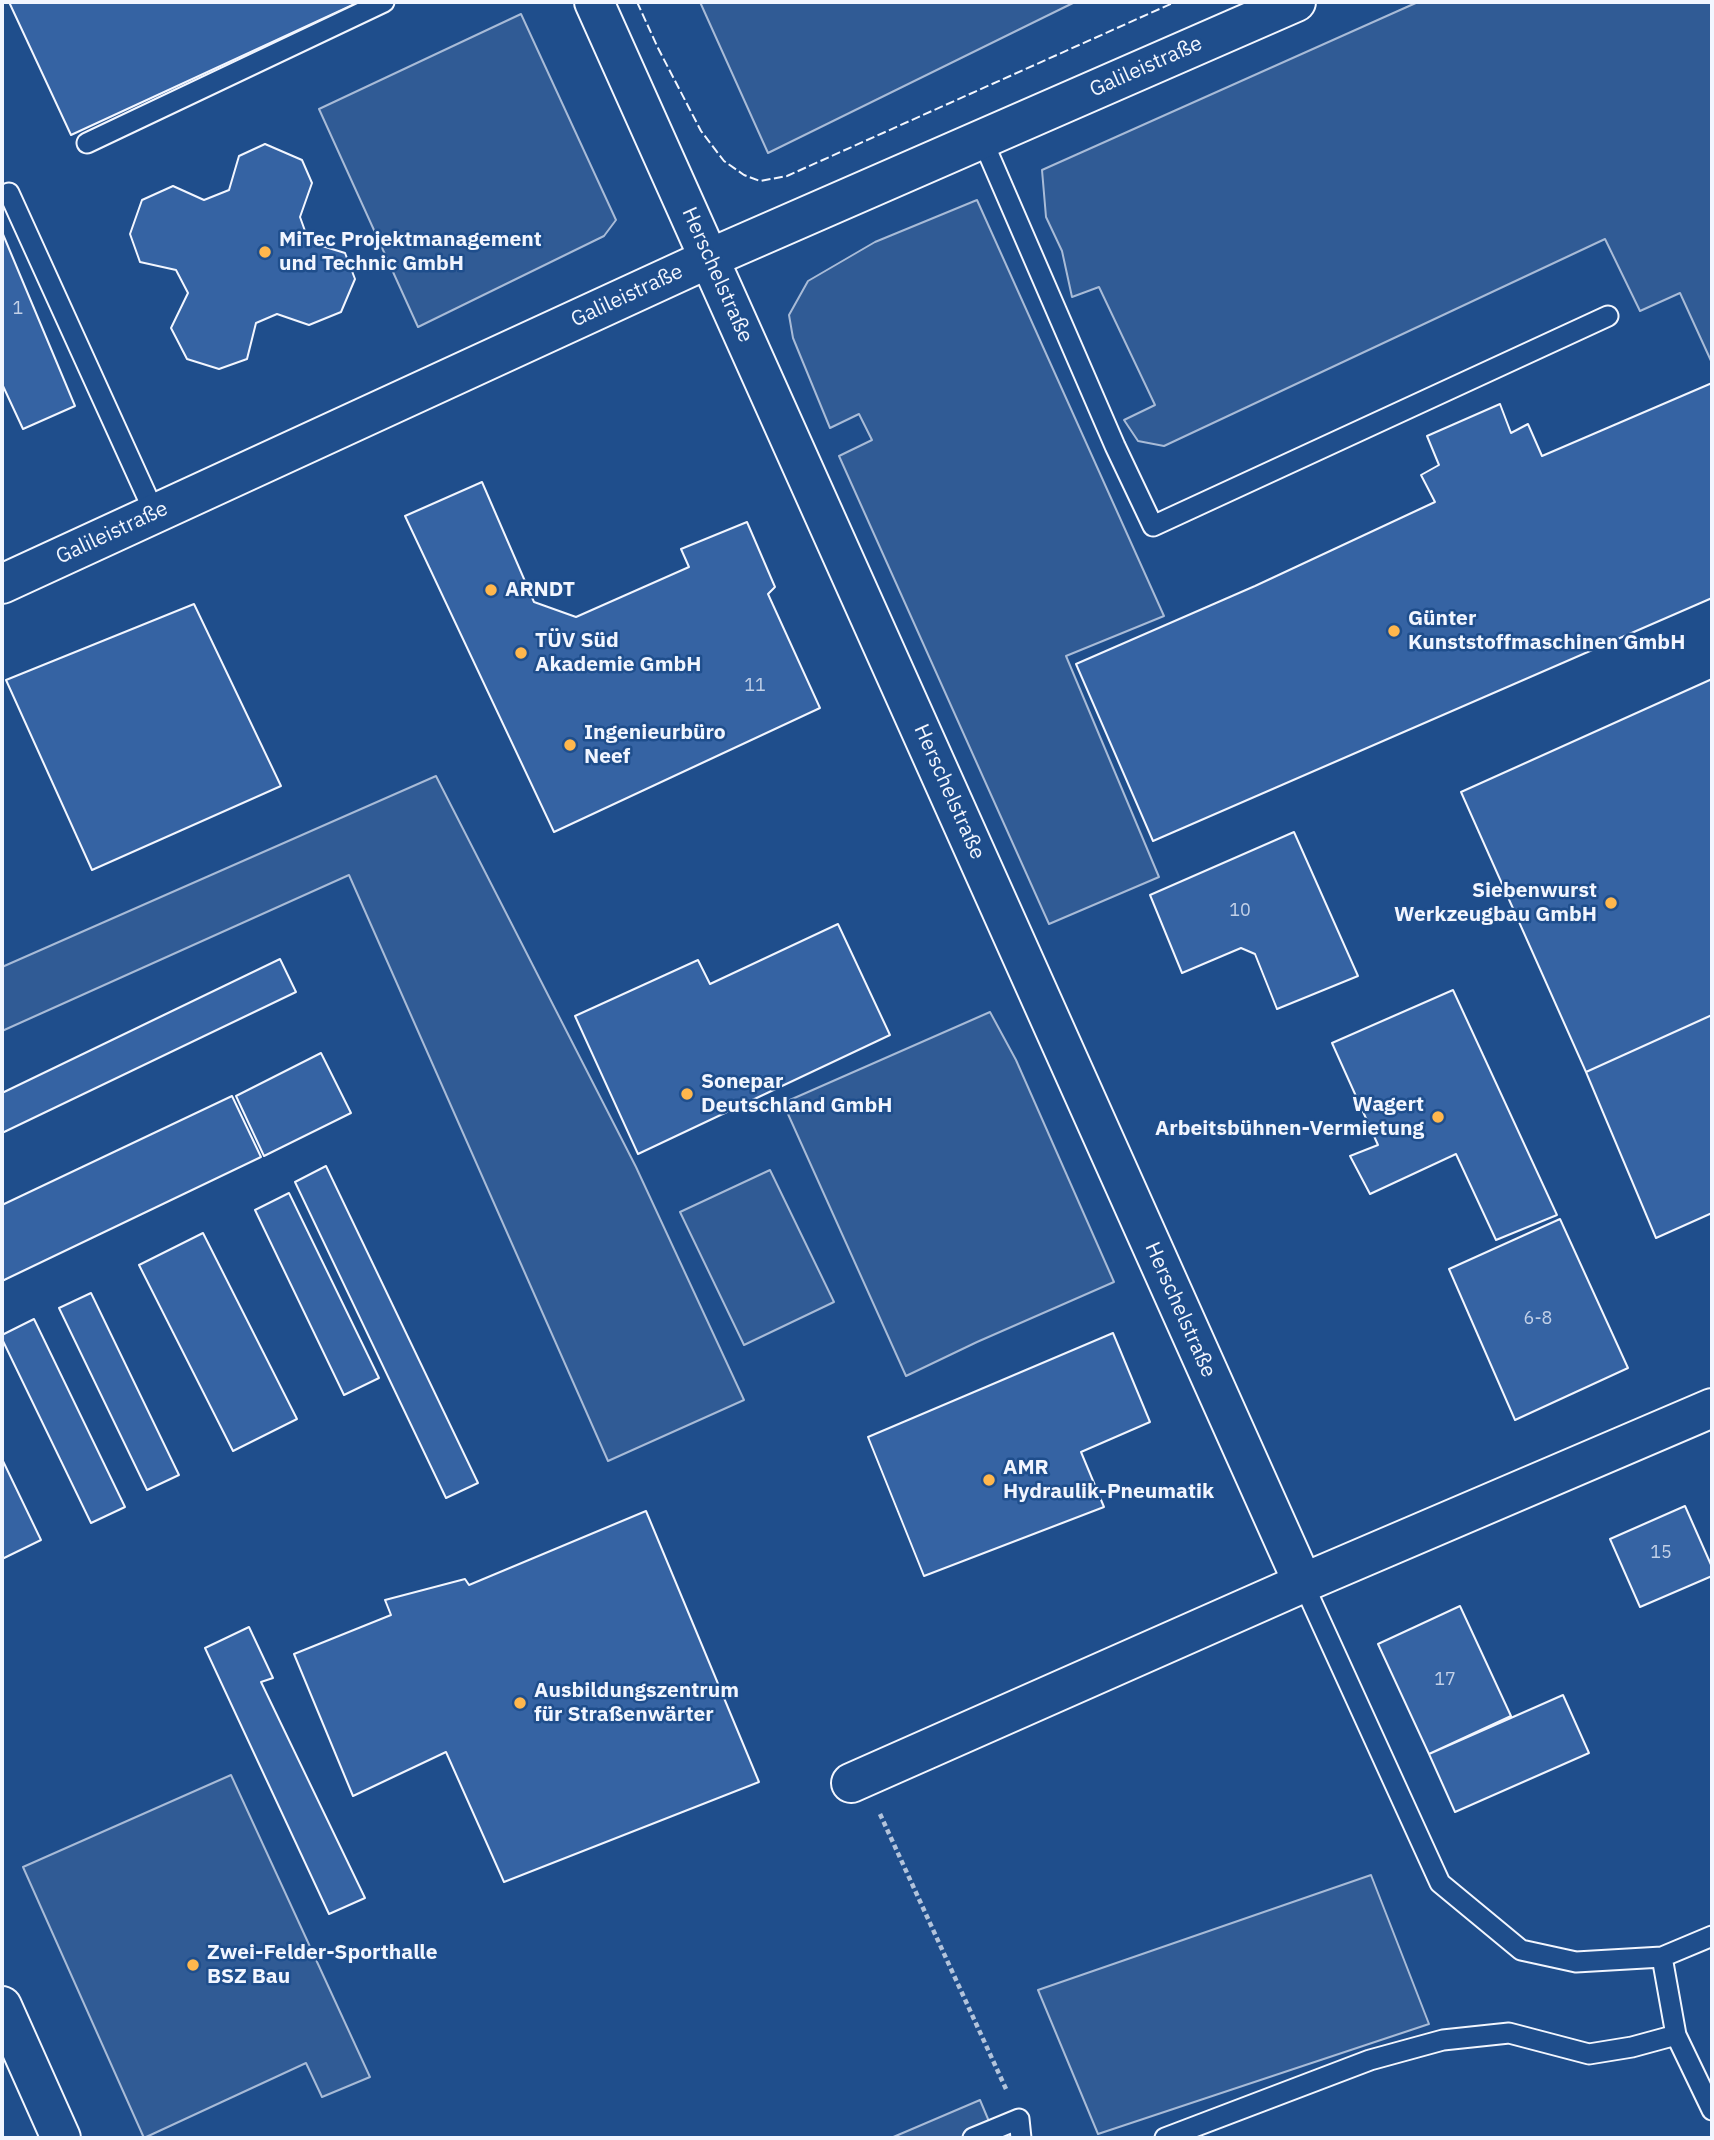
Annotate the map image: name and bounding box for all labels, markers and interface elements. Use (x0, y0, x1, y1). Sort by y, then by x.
street label: Galileistraße (1086, 31, 1206, 103)
street label: Herschelstraße (676, 204, 758, 346)
place label: MiTec Projektmanagement und Technic GmbH (279, 227, 542, 277)
marker: MiTec Projektmanagement und Technic GmbH (257, 244, 273, 260)
street label: Galileistraße (567, 259, 687, 333)
house number: 1 (13, 298, 23, 320)
street label: Galileistraße (52, 496, 172, 570)
place label: ARNDT (505, 577, 575, 603)
marker: ARNDT (483, 582, 499, 598)
place label: Günter Kunststoffmaschinen GmbH (1408, 606, 1685, 656)
marker: Günter Kunststoffmaschinen GmbH (1386, 623, 1402, 639)
place label: TÜV Süd Akademie GmbH (535, 628, 701, 678)
marker: TÜV Süd Akademie GmbH (513, 645, 529, 661)
house number: 11 (744, 675, 766, 697)
place label: Ingenieurbüro Neef (584, 720, 726, 770)
street label: Herschelstraße (908, 721, 990, 863)
marker: Ingenieurbüro Neef (562, 737, 578, 753)
place label: Siebenwurst Werkzeugbau GmbH (1394, 878, 1597, 928)
marker: Siebenwurst Werkzeugbau GmbH (1603, 895, 1619, 911)
house number: 10 (1229, 900, 1251, 922)
place label: Sonepar Deutschland GmbH (701, 1069, 892, 1119)
marker: Sonepar Deutschland GmbH (679, 1086, 695, 1102)
place label: Wagert Arbeitsbühnen-Vermietung (1155, 1092, 1424, 1142)
marker: Wagert Arbeitsbühnen-Vermietung (1430, 1109, 1446, 1125)
street label: Herschelstraße (1139, 1239, 1221, 1381)
house number: 6-8 (1524, 1308, 1552, 1330)
place label: AMR Hydraulik-Pneumatik (1003, 1455, 1214, 1505)
marker: AMR Hydraulik-Pneumatik (981, 1472, 997, 1488)
house number: 15 (1650, 1542, 1672, 1564)
house number: 17 (1434, 1669, 1456, 1691)
place label: Ausbildungszentrum für Straßenwärter (534, 1678, 739, 1728)
marker: Ausbildungszentrum für Straßenwärter (512, 1695, 528, 1711)
place label: Zwei-Felder-Sporthalle BSZ Bau (207, 1940, 437, 1990)
marker: Zwei-Felder-Sporthalle BSZ Bau (185, 1957, 201, 1973)

